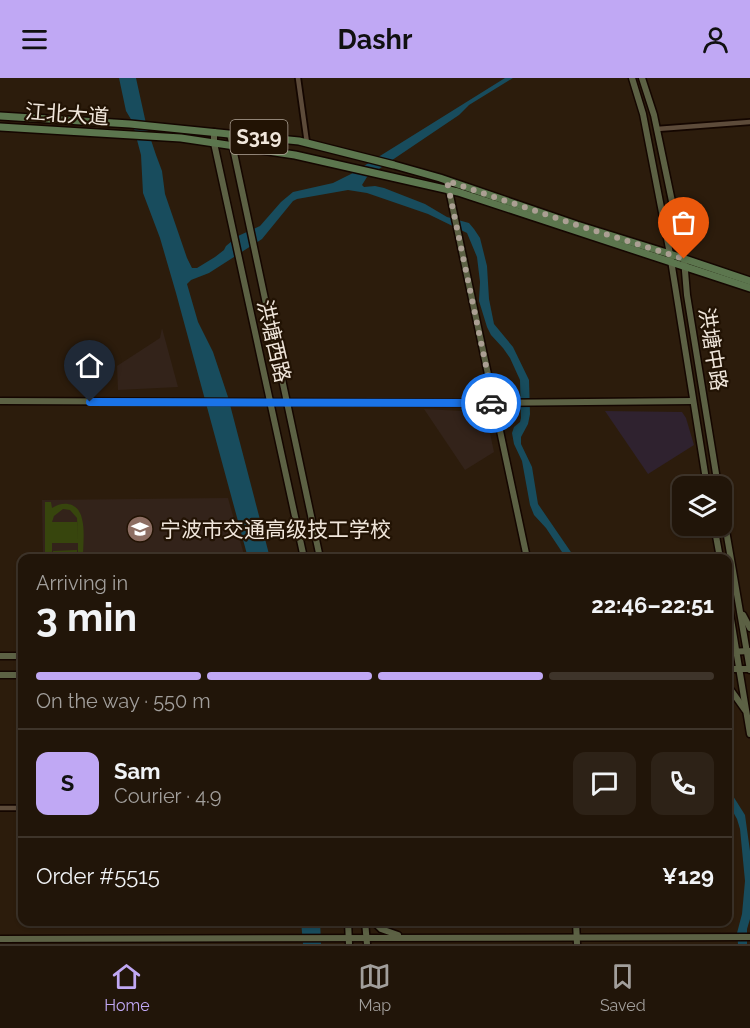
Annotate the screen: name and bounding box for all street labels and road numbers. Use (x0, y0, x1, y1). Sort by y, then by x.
street label: 江北大道 (24, 99, 110, 129)
road number: S319 (230, 120, 288, 154)
street label: 洪塘西路 (252, 297, 296, 385)
street label: 洪塘中路 (694, 306, 732, 392)

